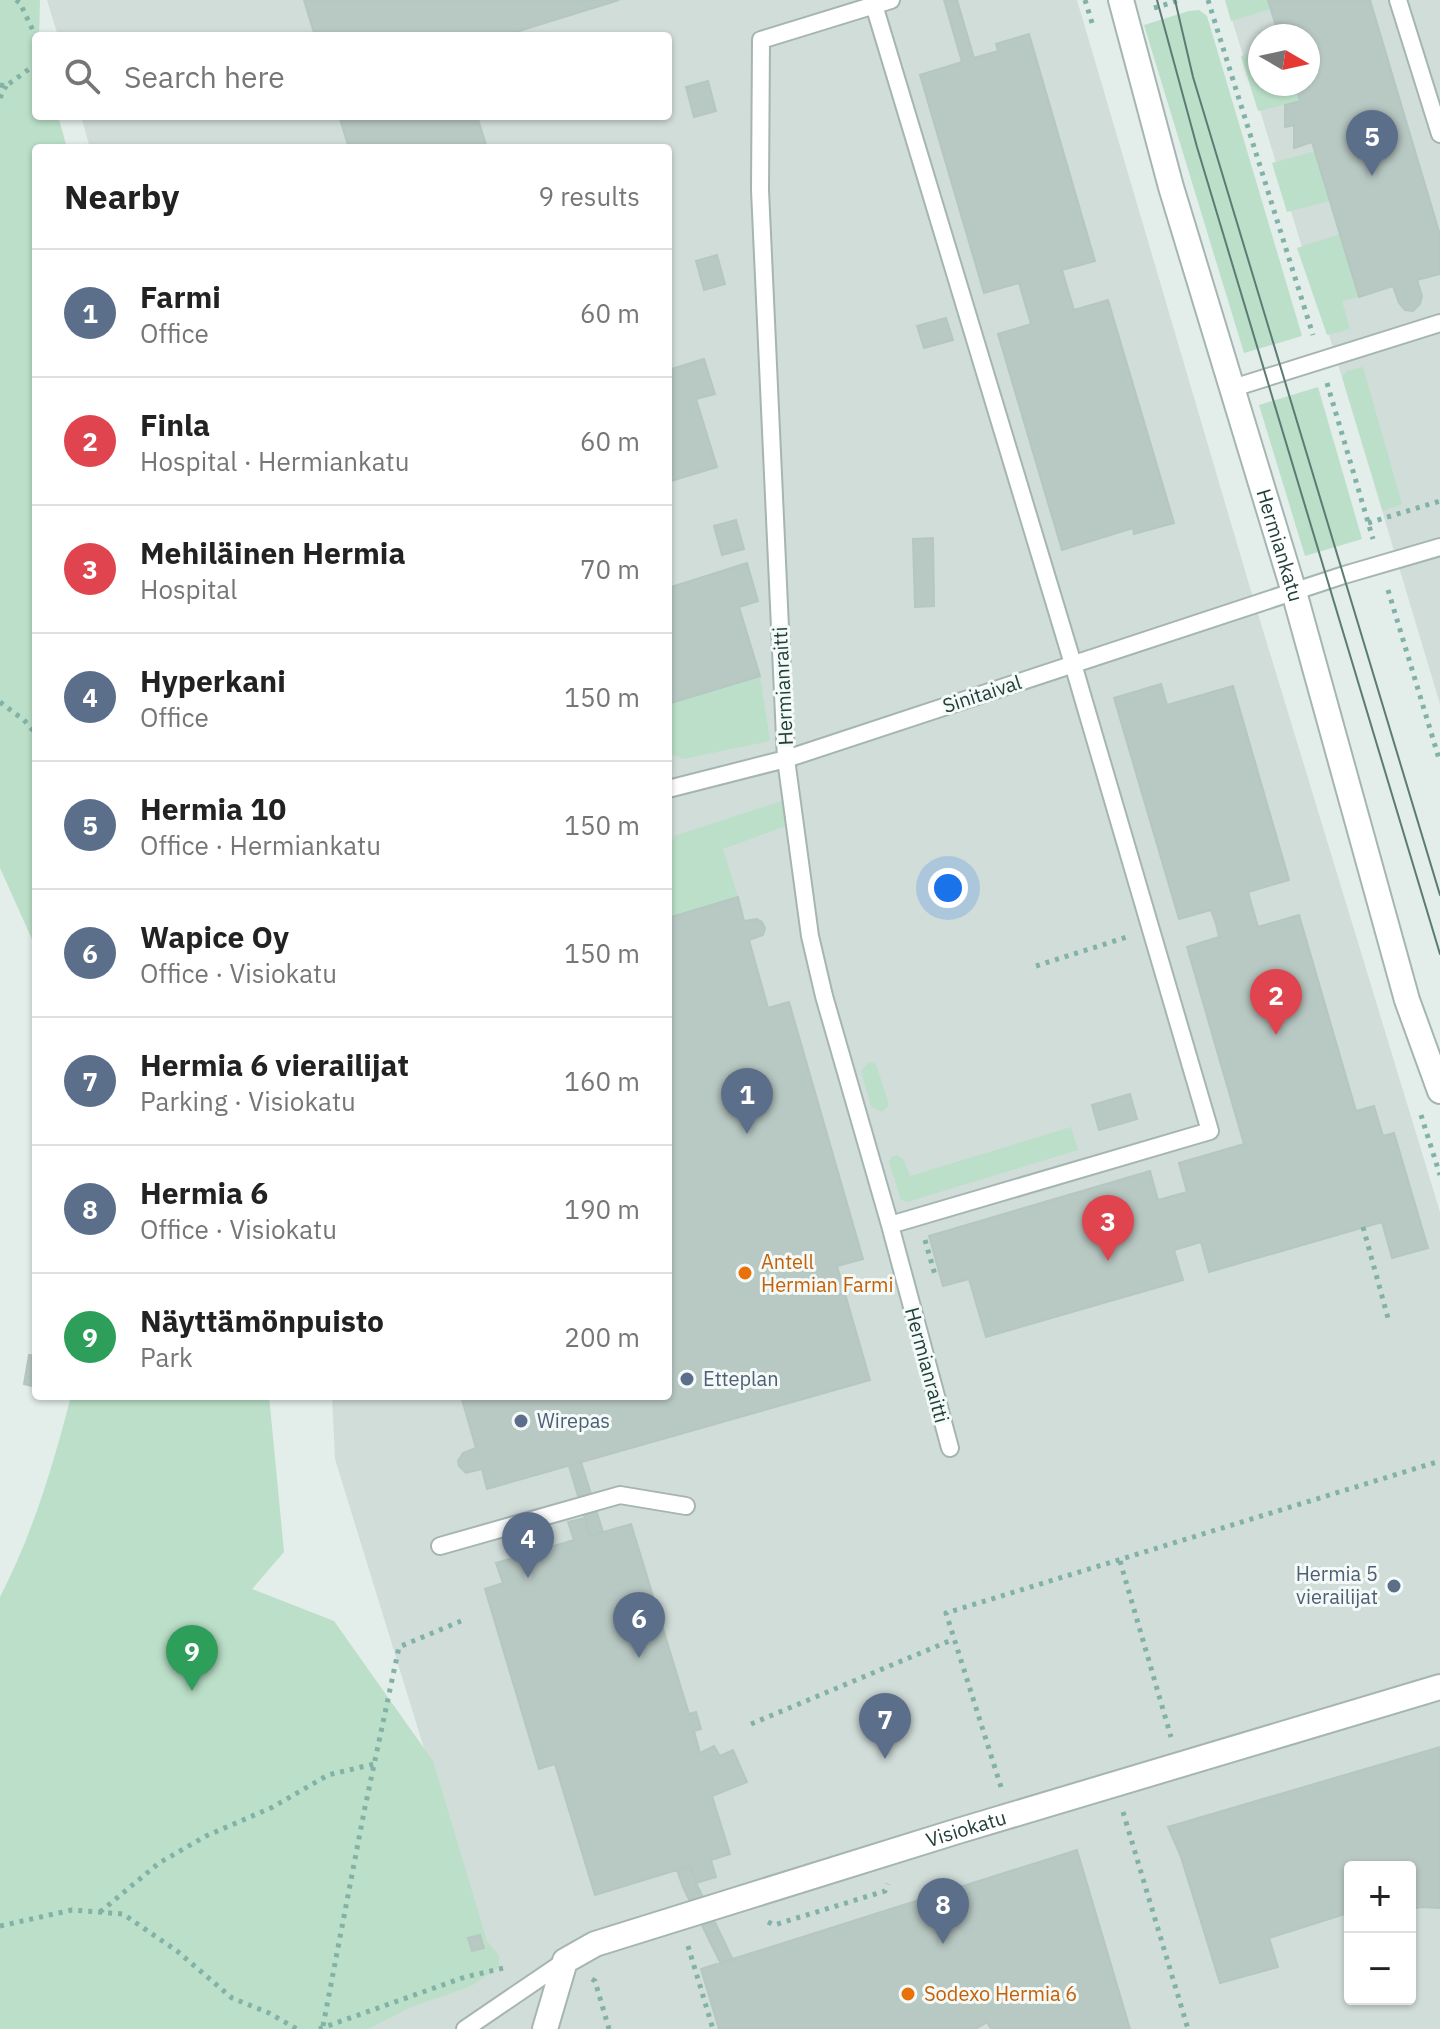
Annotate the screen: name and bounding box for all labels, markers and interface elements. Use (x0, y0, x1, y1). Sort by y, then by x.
north arrow (1248, 24, 1320, 96)
search box (32, 32, 672, 120)
icon: search (60, 54, 104, 98)
text: Search here (124, 57, 285, 96)
pin: 5 (1346, 110, 1398, 176)
text: Nearby (64, 174, 179, 218)
text: 9 results (538, 179, 640, 213)
text: Farmi (140, 277, 221, 316)
text: 1 (82, 296, 98, 330)
text: 60 m (580, 296, 640, 330)
text: Office (140, 316, 209, 350)
text: Finla (140, 405, 210, 444)
text: 2 (82, 424, 98, 458)
text: 60 m (580, 424, 640, 458)
text: Hospital · Hermiankatu (140, 444, 409, 478)
street label: Hermiankatu (1250, 485, 1310, 605)
text: Mehiläinen Hermia (140, 533, 406, 572)
text: 3 (82, 552, 98, 586)
text: 70 m (580, 552, 640, 586)
text: Hospital (140, 572, 237, 606)
street label: Hermianraitti (766, 626, 799, 746)
text: Hyperkani (140, 661, 286, 700)
street label: Sinitaival (939, 668, 1025, 719)
text: 4 (82, 680, 98, 714)
text: 150 m (564, 680, 640, 714)
text: Office (140, 700, 209, 734)
text: Hermia 10 (140, 789, 286, 828)
text: 5 (82, 808, 98, 842)
text: 150 m (564, 808, 640, 842)
text: Office · Hermiankatu (140, 828, 381, 862)
your location (928, 868, 968, 908)
text: Wapice Oy (140, 917, 289, 956)
text: 6 (82, 936, 98, 970)
text: 150 m (564, 936, 640, 970)
text: Office · Visiokatu (140, 956, 337, 990)
pin: 2 (1250, 969, 1302, 1035)
text: Hermia 6 vierailijat (140, 1045, 409, 1084)
text: 7 (82, 1064, 98, 1098)
text: 160 m (564, 1064, 640, 1098)
pin: 1 (721, 1068, 773, 1134)
text: Parking · Visiokatu (140, 1084, 356, 1118)
text: Hermia 6 (140, 1173, 268, 1212)
text: 8 (82, 1192, 98, 1226)
text: 190 m (564, 1192, 640, 1226)
pin: 3 (1082, 1195, 1134, 1261)
text: Office · Visiokatu (140, 1212, 337, 1246)
place label: Antell Hermian Farmi (761, 1248, 894, 1298)
marker: Antell Hermian Farmi (736, 1264, 754, 1282)
text: Näyttämönpuisto (140, 1301, 384, 1340)
street label: Hermianraitti (899, 1304, 956, 1426)
text: 9 (82, 1320, 98, 1354)
text: 200 m (564, 1320, 640, 1354)
text: Park (140, 1340, 193, 1374)
place label: Etteplan (703, 1365, 779, 1392)
marker: Etteplan (678, 1370, 696, 1388)
place label: Wirepas (537, 1407, 610, 1434)
marker: Wirepas (512, 1412, 530, 1430)
pin: 4 (502, 1512, 554, 1578)
place label: Hermia 5 vierailijat (1296, 1560, 1378, 1610)
marker: Hermia 5 vierailijat (1385, 1577, 1403, 1595)
pin: 6 (613, 1592, 665, 1658)
pin: 9 (166, 1625, 218, 1691)
pin: 7 (859, 1693, 911, 1759)
street label: Visiokatu (922, 1803, 1009, 1853)
map controls (1344, 1861, 1416, 2005)
button: + (1344, 1861, 1416, 1933)
pin: 8 (917, 1878, 969, 1944)
button: − (1344, 1933, 1416, 2005)
place label: Sodexo Hermia 6 (924, 1980, 1077, 2007)
marker: Sodexo Hermia 6 (899, 1985, 917, 2003)

